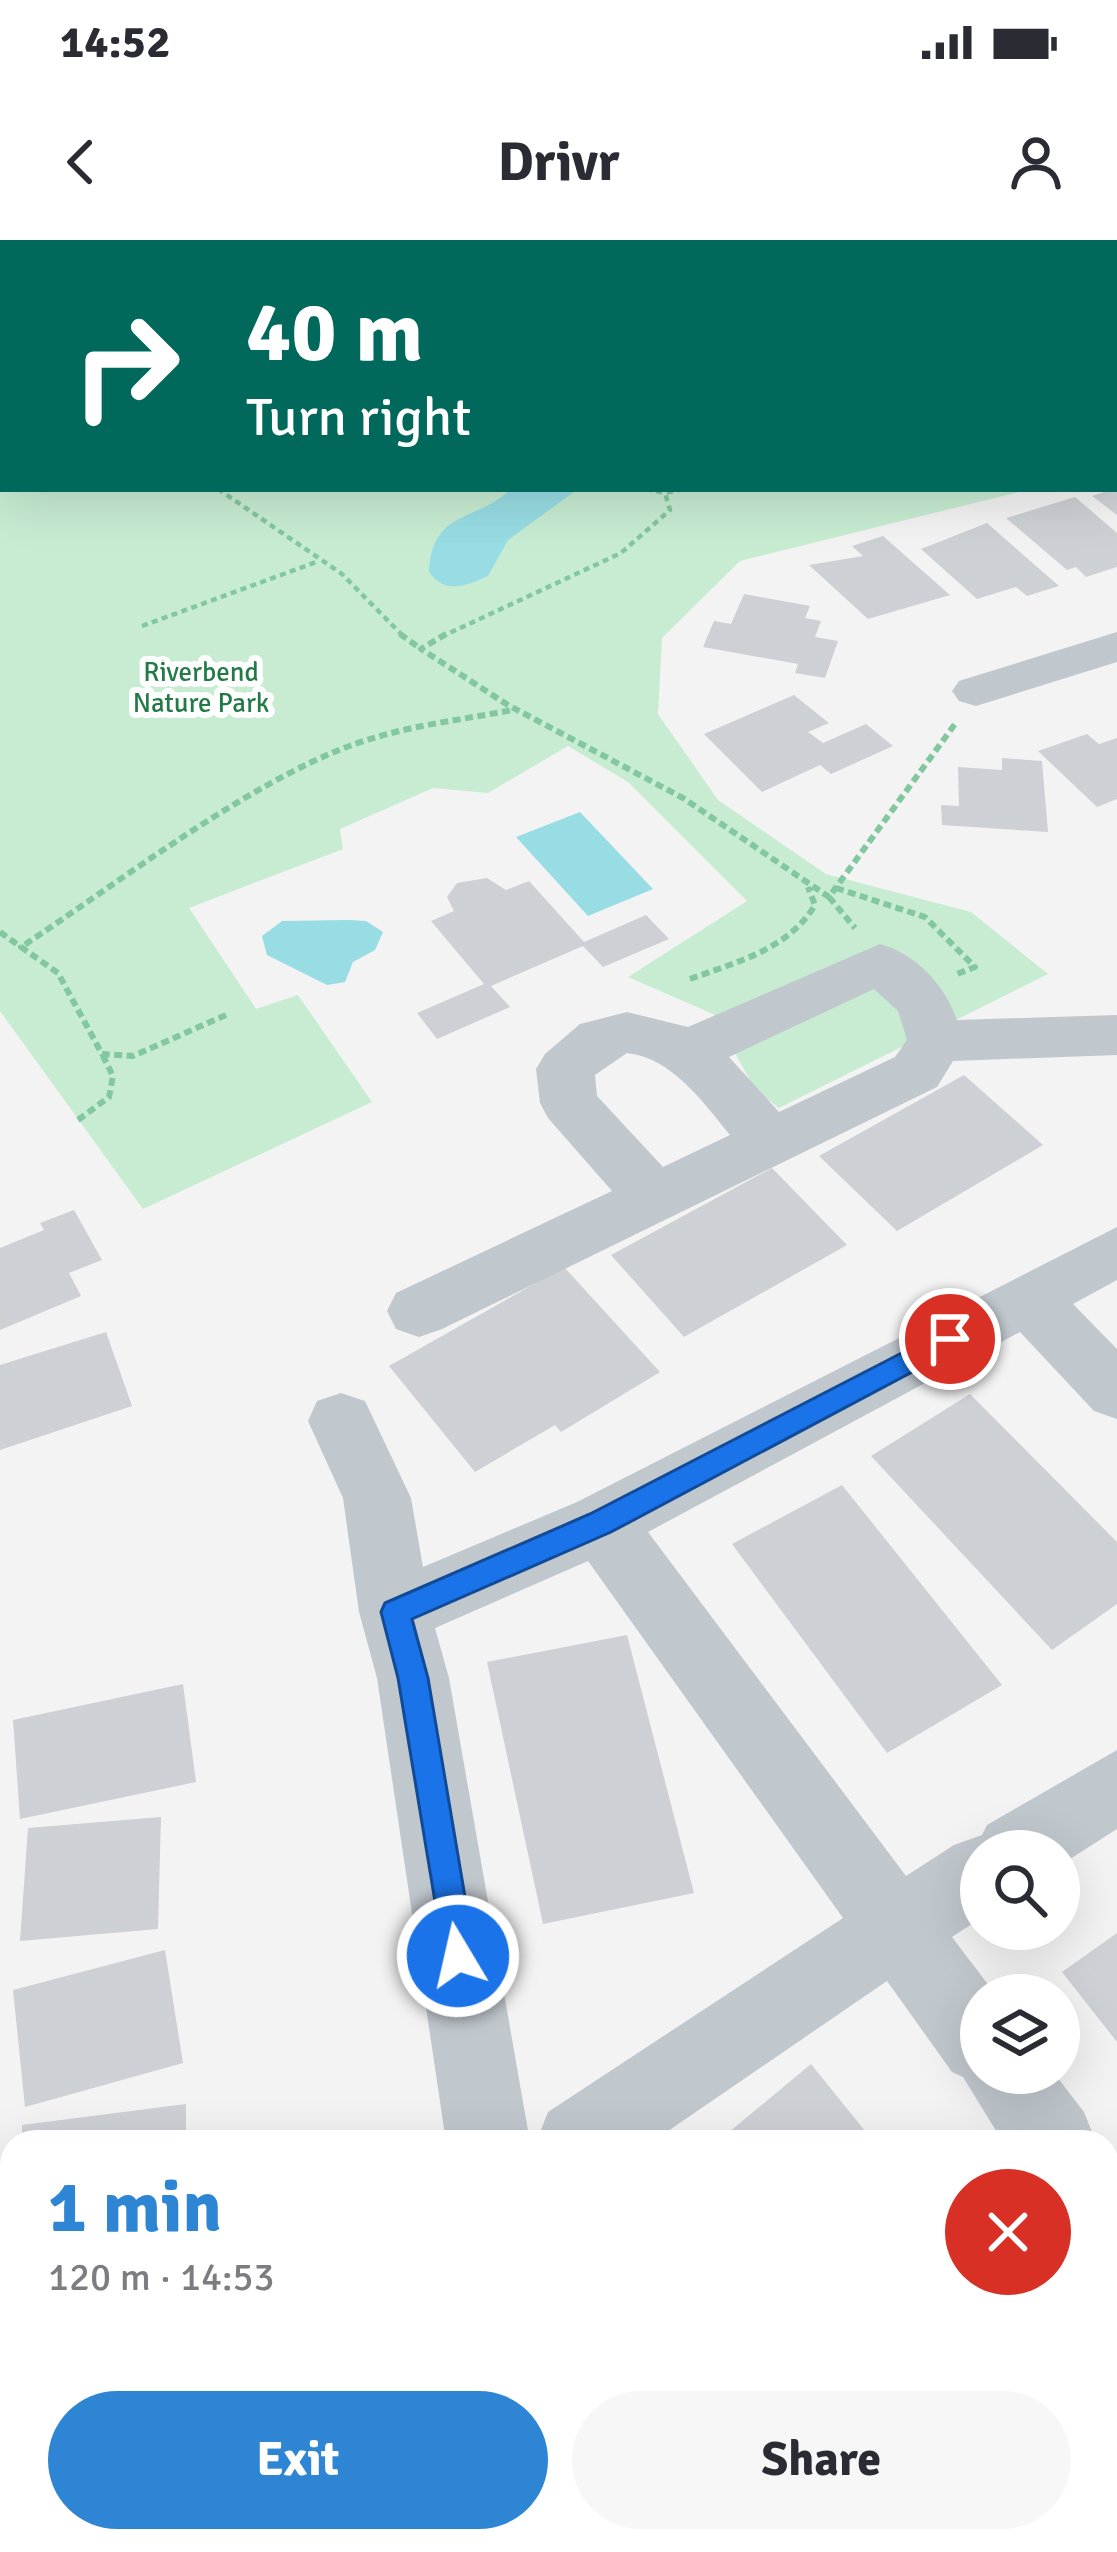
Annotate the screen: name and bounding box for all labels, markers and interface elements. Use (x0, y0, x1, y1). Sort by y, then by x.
text: 14:52 (60, 15, 170, 70)
icon: back (48, 129, 114, 195)
text: Drivr (498, 129, 619, 196)
icon: person (1003, 129, 1069, 195)
text: 40 m (246, 281, 423, 385)
icon: right (48, 288, 204, 444)
text: Turn right (246, 384, 471, 451)
park label: Riverbend Nature Park (133, 656, 270, 720)
pin (899, 1288, 1001, 1390)
icon: arrive (917, 1306, 983, 1372)
map controls (960, 1830, 1080, 2094)
button: search (960, 1830, 1080, 1950)
position arrow (395, 1893, 521, 2019)
button: layers (960, 1974, 1080, 2094)
text: 1 min (48, 2163, 222, 2252)
button: close (945, 2169, 1071, 2295)
text: 120 m · 14:53 (48, 2253, 275, 2301)
button: Exit (48, 2391, 548, 2529)
button: Share (572, 2391, 1071, 2529)

